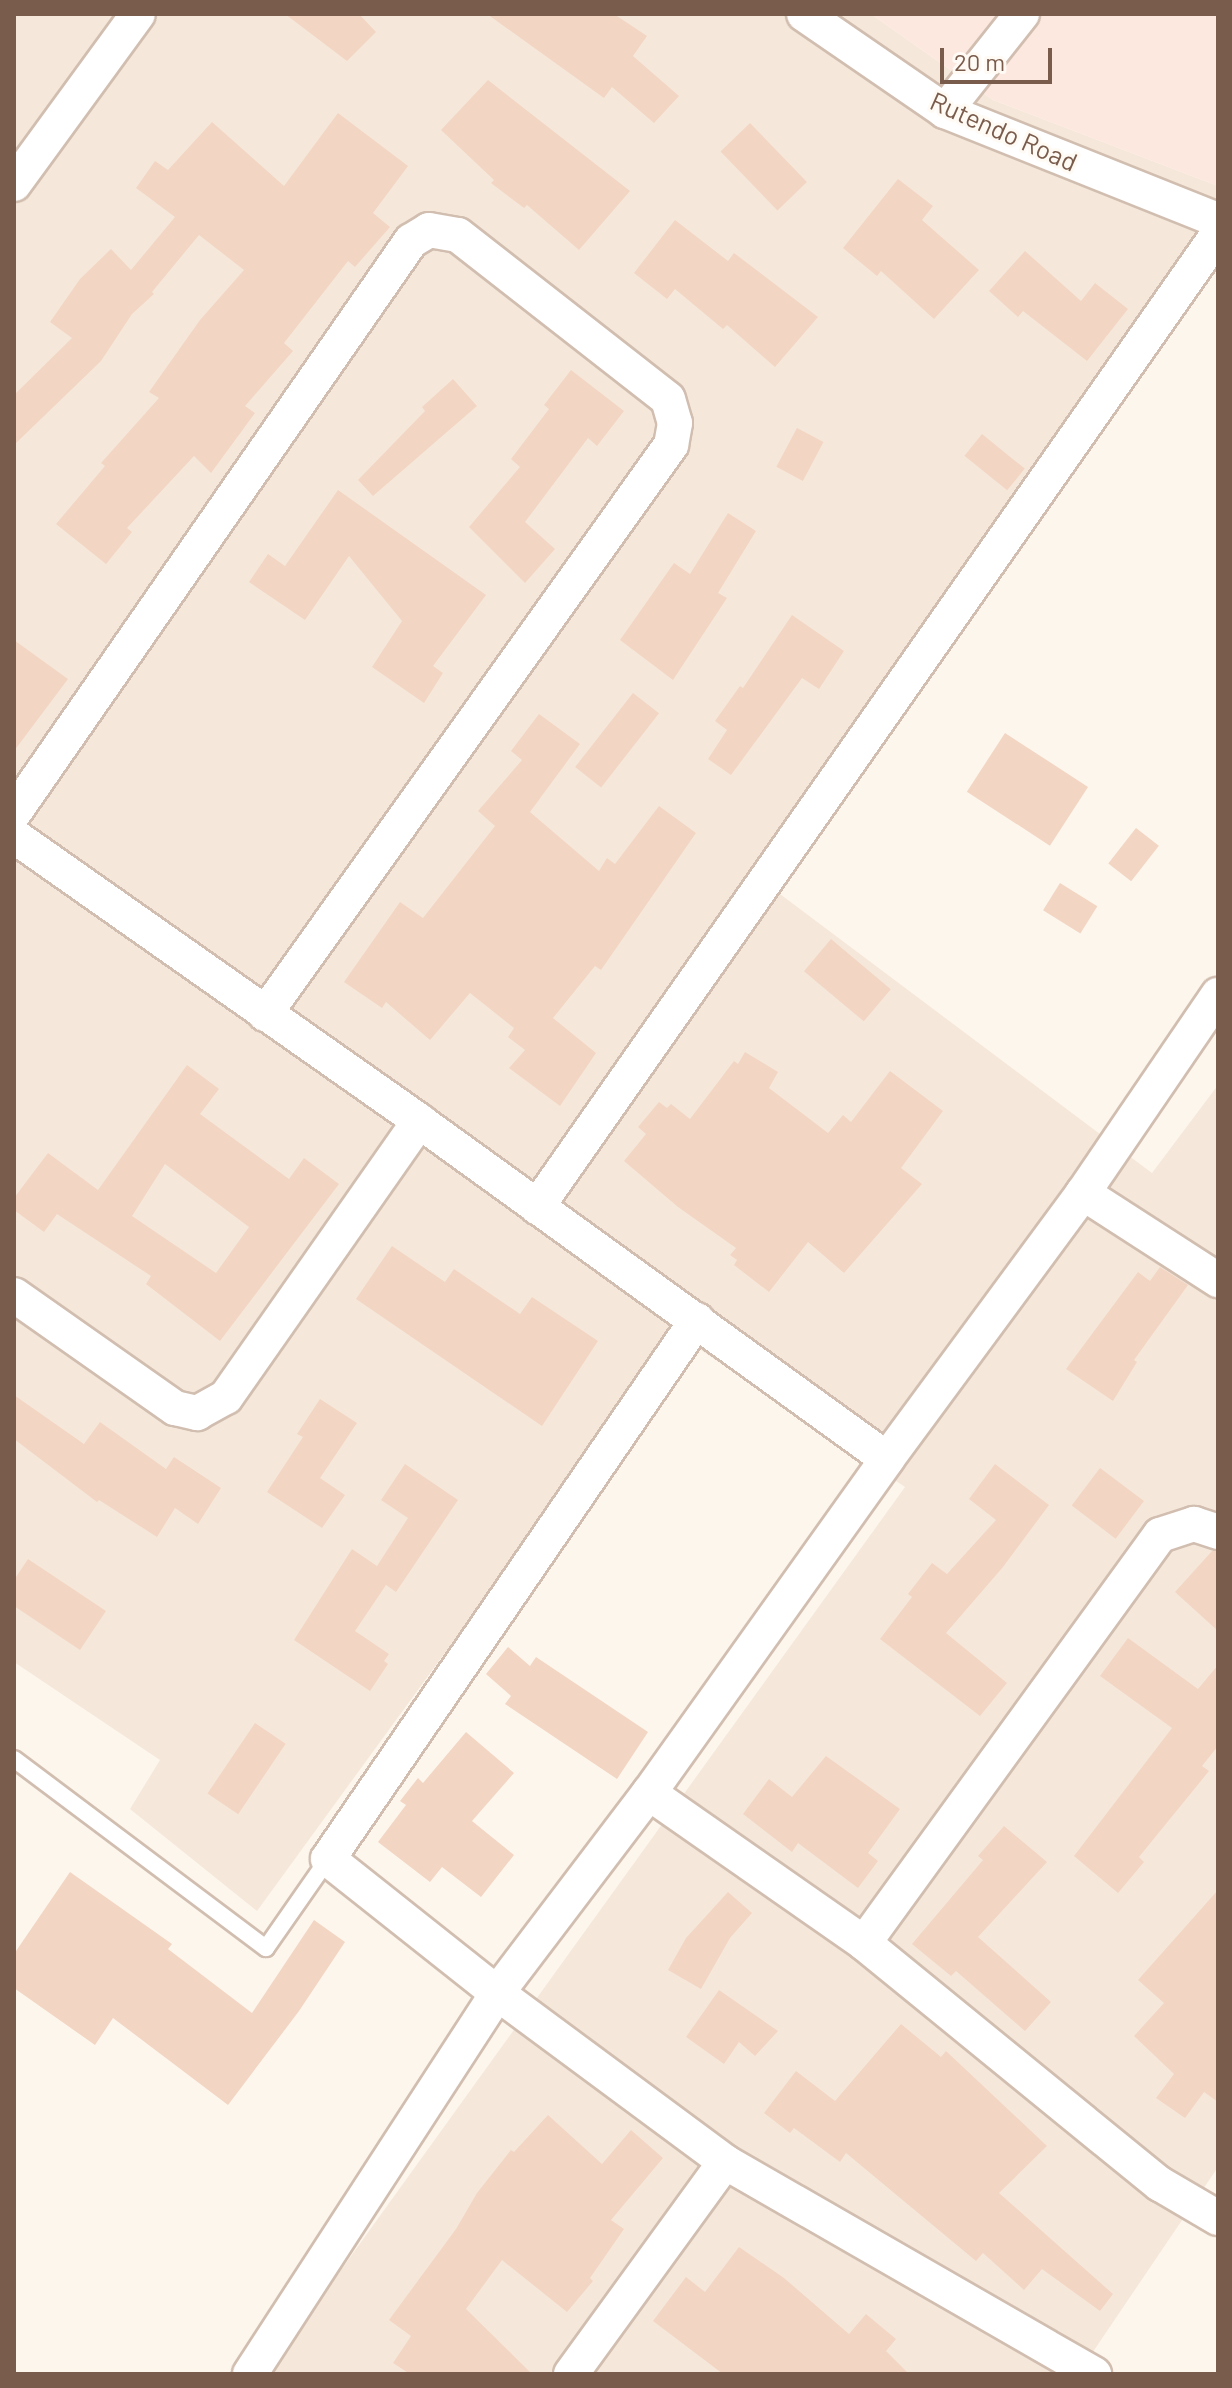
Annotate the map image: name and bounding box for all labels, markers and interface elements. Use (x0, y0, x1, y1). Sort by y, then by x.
scale bar (944, 32, 1056, 82)
text: 20 m (954, 47, 1005, 76)
street label: Rutendo Road (926, 85, 1082, 177)

